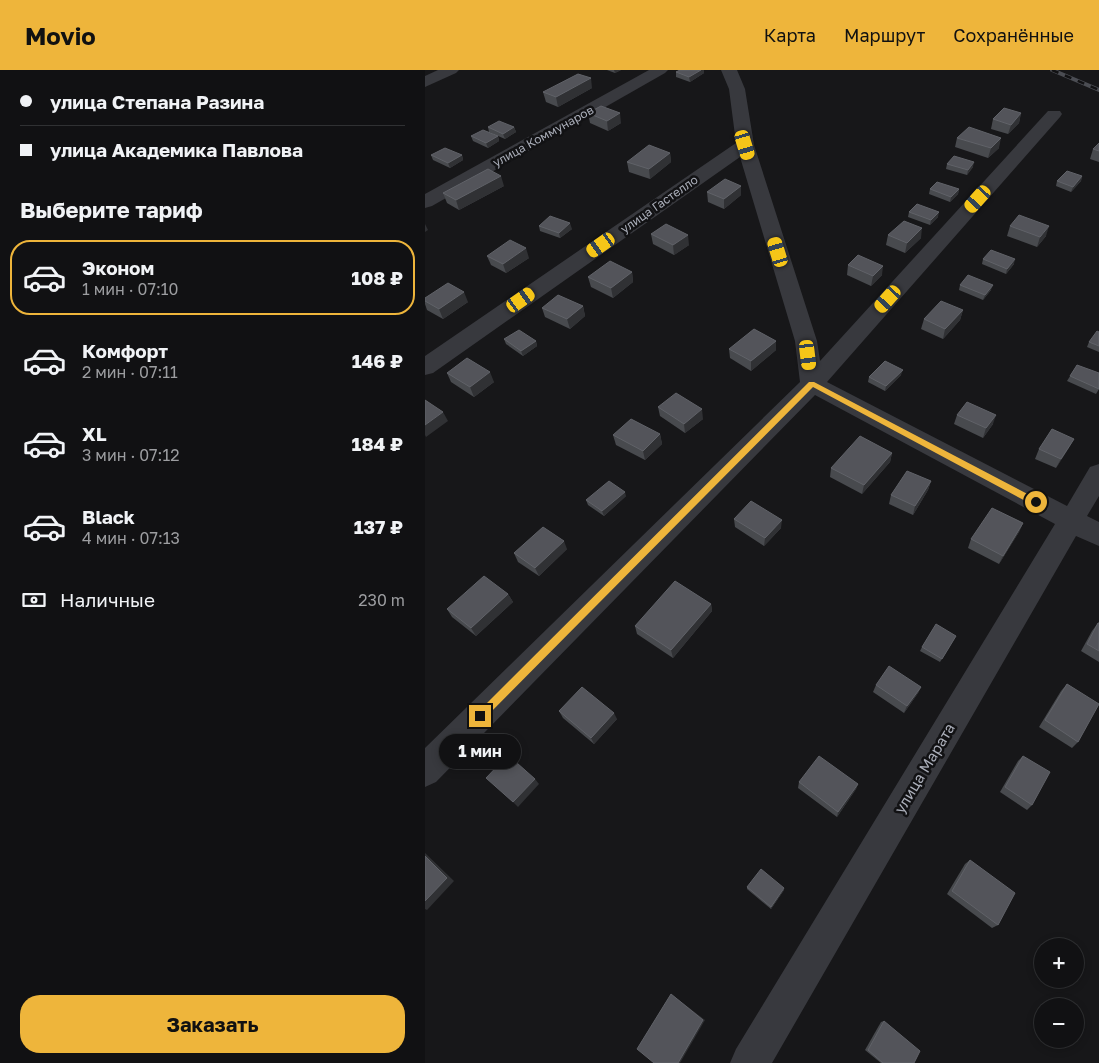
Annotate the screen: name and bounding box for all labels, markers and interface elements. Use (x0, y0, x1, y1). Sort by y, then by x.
text: Movio (25, 21, 96, 50)
text: Карта (764, 24, 816, 46)
text: Маршрут (844, 24, 925, 46)
text: Сохранённые (953, 24, 1074, 46)
text: улица Степана Разина (50, 90, 264, 113)
street label: улица Коммунаров (490, 102, 596, 170)
car (733, 128, 756, 162)
text: улица Академика Павлова (50, 138, 303, 161)
street label: улица Гастелло (617, 172, 701, 236)
car (962, 183, 993, 215)
text: Выберите тариф (20, 196, 203, 223)
car (584, 230, 617, 260)
car (766, 235, 789, 269)
icon: car (22, 255, 67, 300)
text: Эконом (82, 256, 154, 279)
text: 108 ₽ (351, 266, 403, 289)
text: 1 мин · 07:10 (82, 279, 178, 299)
car (872, 283, 903, 315)
car (504, 285, 537, 315)
icon: car (22, 338, 67, 383)
text: Комфорт (82, 339, 168, 362)
car (798, 339, 817, 371)
text: 146 ₽ (352, 349, 403, 372)
text: 2 мин · 07:11 (82, 362, 178, 382)
icon: car (22, 421, 67, 466)
text: XL (82, 422, 107, 445)
text: 184 ₽ (352, 432, 403, 455)
text: 3 мин · 07:12 (82, 445, 179, 465)
route start (1025, 491, 1047, 513)
icon: car (22, 504, 67, 549)
text: Black (82, 505, 135, 528)
text: 137 ₽ (354, 515, 403, 538)
text: 4 мин · 07:13 (82, 528, 180, 548)
icon: cash (20, 586, 48, 614)
text: Наличные (60, 588, 155, 611)
text: 230 m (358, 590, 405, 610)
route end (469, 705, 491, 727)
street label: улица Марата (890, 720, 958, 816)
callout: 1 мин (439, 734, 521, 768)
text: 1 мин (458, 741, 502, 761)
map controls (1034, 938, 1084, 1048)
button: + (1034, 938, 1084, 988)
button: Заказать (20, 995, 405, 1053)
button: − (1034, 998, 1084, 1048)

